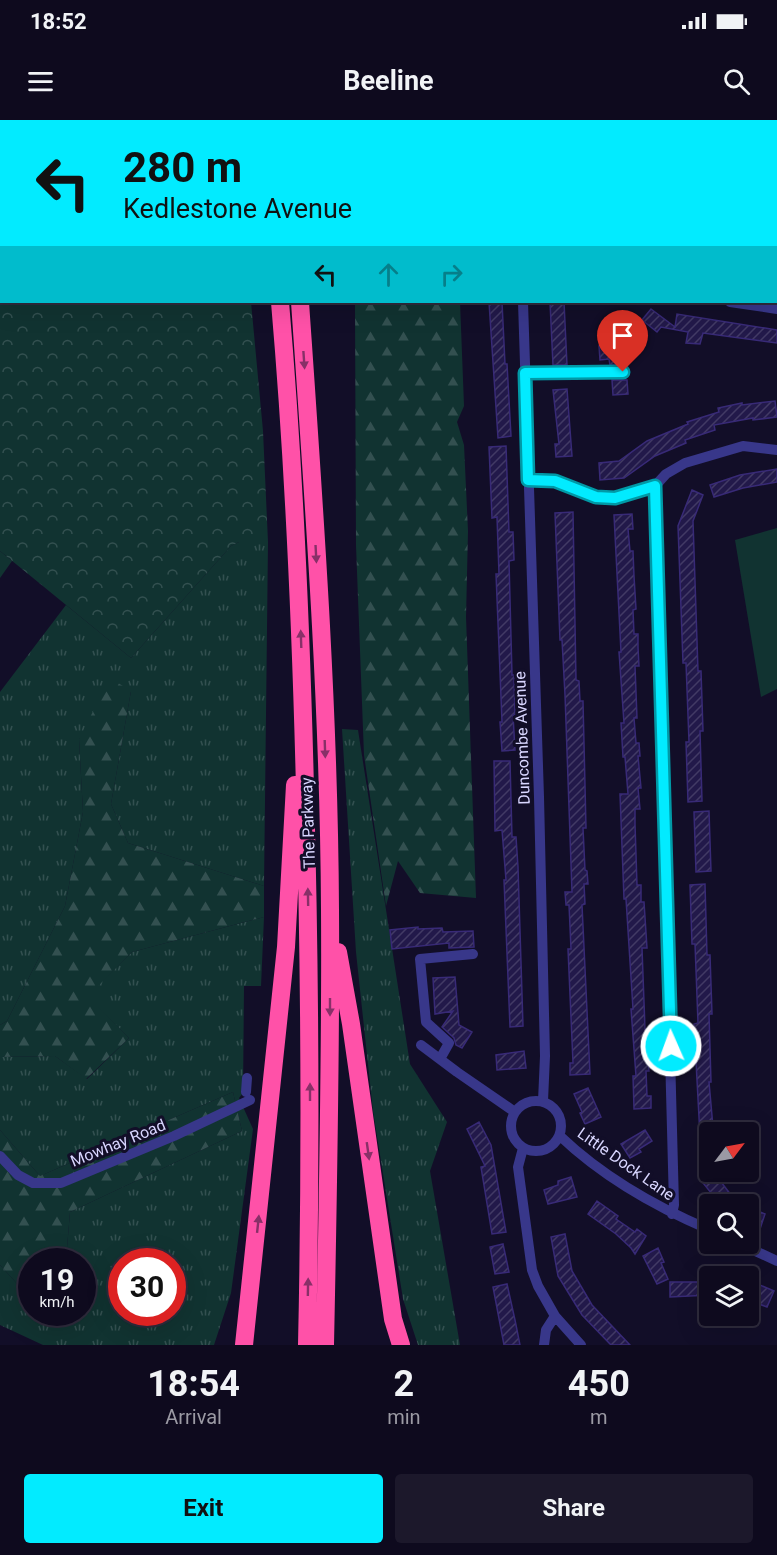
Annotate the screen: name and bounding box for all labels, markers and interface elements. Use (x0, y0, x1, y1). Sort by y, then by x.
text: 18:52 (30, 9, 87, 34)
icon: menu (24, 65, 57, 98)
text: Beeline (343, 65, 434, 97)
icon: search (720, 65, 753, 98)
text: 280 m (123, 143, 242, 192)
icon: left (24, 144, 102, 222)
text: Kedlestone Avenue (123, 193, 352, 225)
icon: left (309, 258, 342, 291)
icon: ahead (372, 258, 405, 291)
icon: right (435, 258, 468, 291)
pin (597, 310, 648, 372)
icon: arrive (606, 319, 639, 352)
one-way arrow (299, 350, 309, 369)
one-way arrow (312, 545, 321, 564)
one-way arrow (296, 629, 306, 648)
street label: Duncombe Avenue (510, 671, 534, 805)
one-way arrow (321, 740, 330, 759)
street label: The Parkway (297, 777, 319, 869)
one-way arrow (303, 887, 313, 906)
one-way arrow (325, 998, 335, 1017)
position arrow (639, 1014, 703, 1078)
one-way arrow (305, 1082, 315, 1101)
street label: Mowhay Road (68, 1115, 168, 1171)
north arrow (699, 1122, 759, 1182)
map controls (699, 1122, 759, 1326)
street label: Little Dock Lane (574, 1124, 678, 1204)
one-way arrow (363, 1142, 372, 1161)
button: search (699, 1194, 759, 1254)
one-way arrow (253, 1215, 262, 1234)
speed limit sign: 30 (108, 1248, 186, 1326)
text: 19 (40, 1262, 74, 1297)
button: layers (699, 1266, 759, 1326)
one-way arrow (303, 1277, 313, 1296)
text: km/h (39, 1293, 75, 1311)
text: 18:54 (147, 1363, 240, 1405)
text: 2 (394, 1363, 414, 1405)
text: 450 (568, 1363, 630, 1405)
text: Arrival (165, 1405, 222, 1429)
text: min (387, 1405, 421, 1429)
text: m (590, 1405, 608, 1429)
button: Exit (24, 1474, 383, 1543)
button: Share (395, 1474, 753, 1543)

